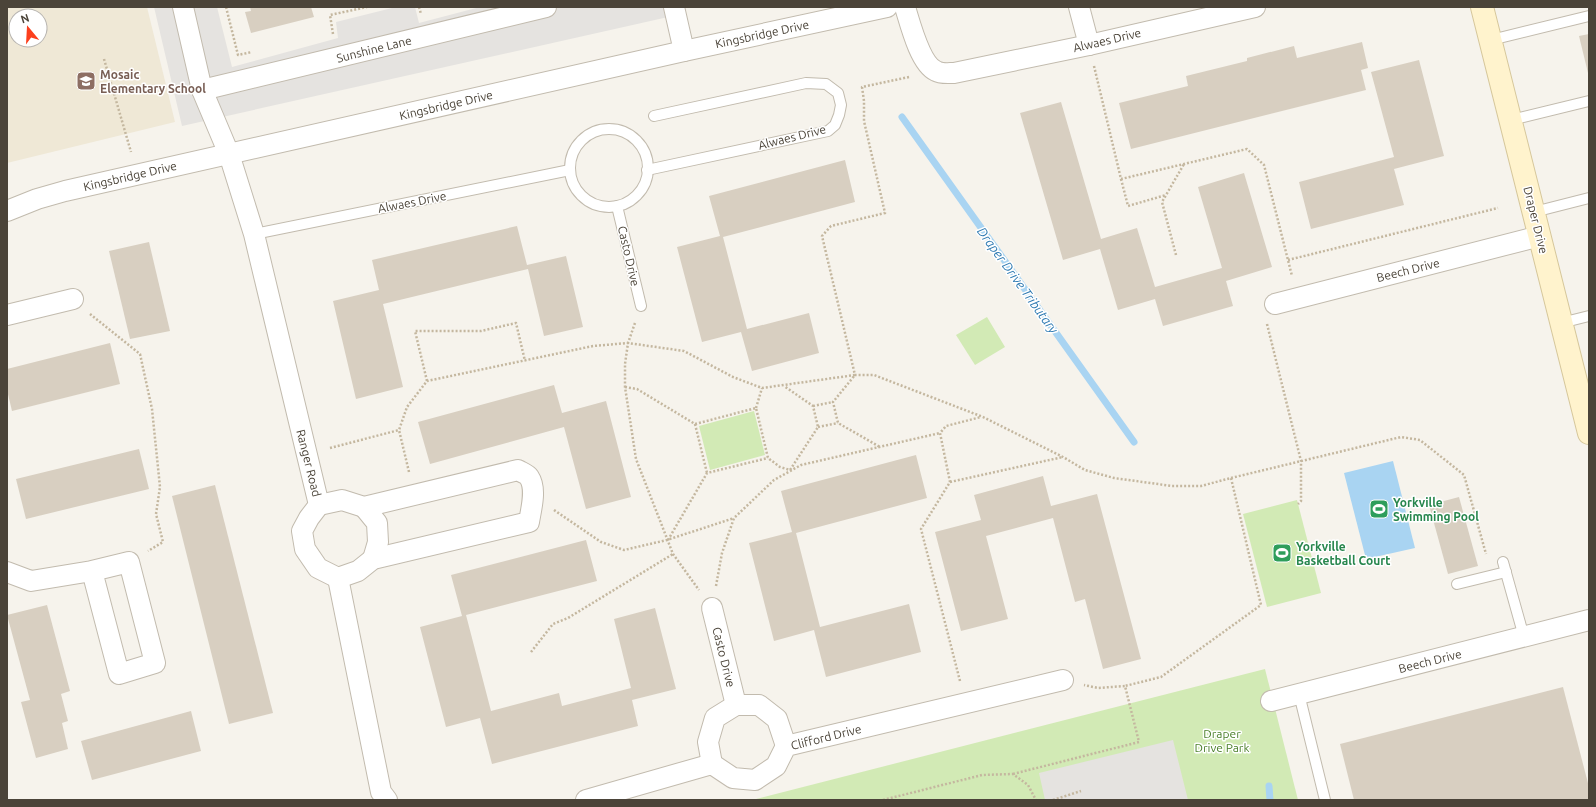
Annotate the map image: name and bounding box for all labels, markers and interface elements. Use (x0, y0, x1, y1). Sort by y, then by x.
north arrow (8, 8, 48, 48)
text: N (19, 12, 31, 25)
street label: Kingsbridge Drive (714, 18, 810, 50)
street label: Alwaes Drive (1072, 26, 1142, 54)
street label: Sunshine Lane (335, 33, 413, 65)
place label: Mosaic Elementary School (100, 68, 206, 95)
school or university icon: Mosaic Elementary School (75, 70, 97, 92)
street label: Kingsbridge Drive (398, 88, 494, 122)
street label: Alwaes Drive (757, 122, 827, 152)
street label: Kingsbridge Drive (82, 159, 178, 193)
street label: Draper Drive (1521, 185, 1551, 255)
street label: Alwaes Drive (377, 189, 447, 215)
water label: Draper Drive Tributary (975, 224, 1062, 336)
street label: Casto Drive (616, 225, 642, 287)
street label: Beech Drive (1375, 256, 1441, 284)
street label: Ranger Road (294, 428, 324, 498)
place label: Yorkville Swimming Pool (1393, 496, 1479, 523)
sports icon: Yorkville Swimming Pool (1368, 498, 1390, 520)
place label: Yorkville Basketball Court (1296, 540, 1390, 567)
sports icon: Yorkville Basketball Court (1271, 542, 1293, 564)
street label: Casto Drive (710, 626, 738, 688)
street label: Beech Drive (1397, 647, 1463, 675)
street label: Clifford Drive (789, 722, 863, 752)
park label: Draper Drive Park (1195, 727, 1249, 754)

